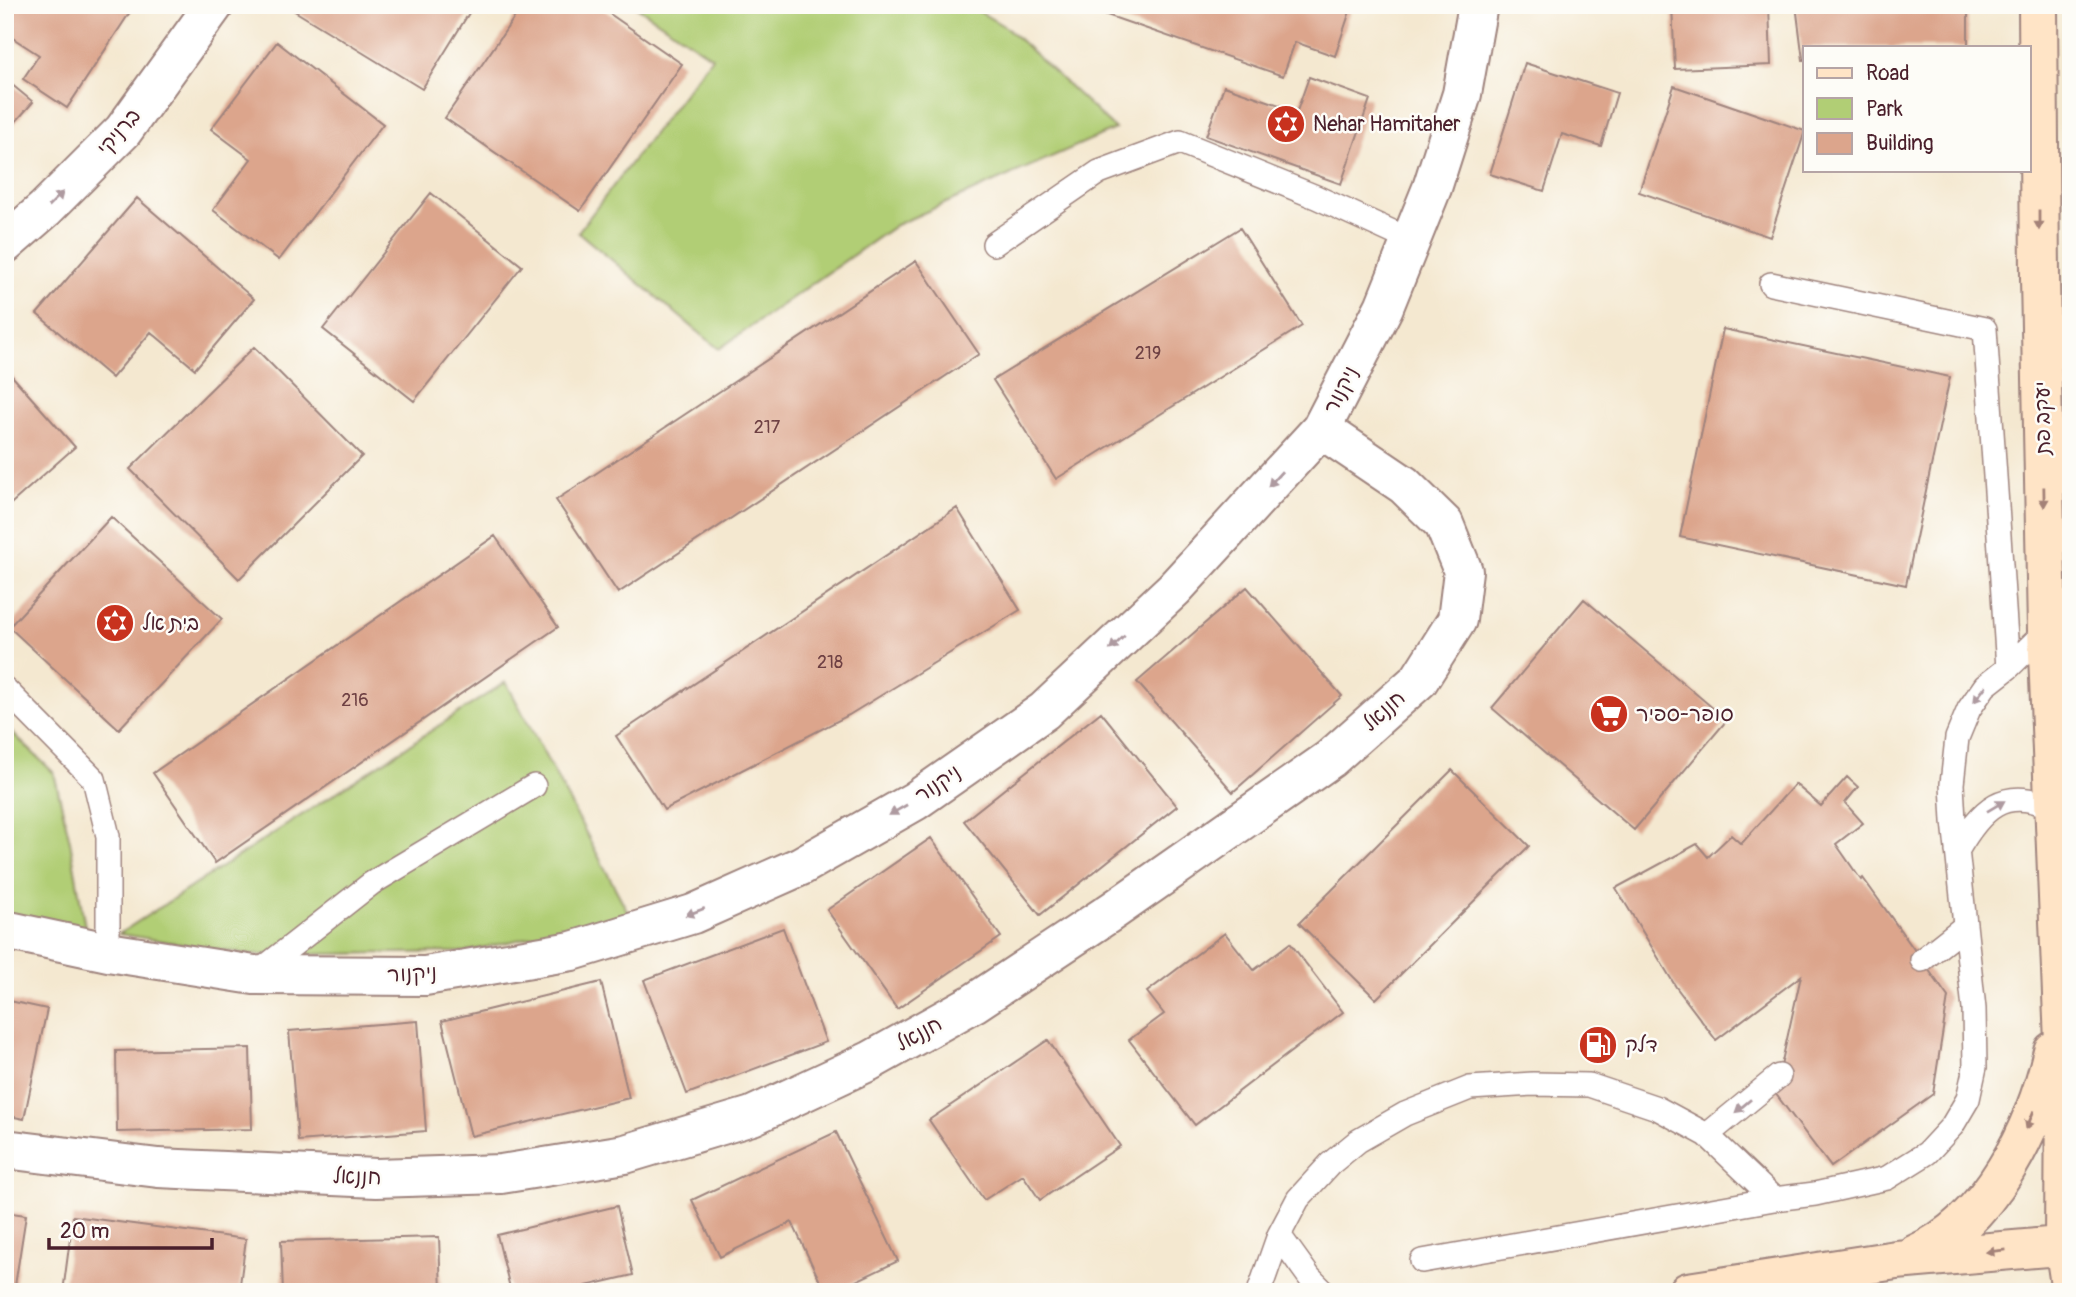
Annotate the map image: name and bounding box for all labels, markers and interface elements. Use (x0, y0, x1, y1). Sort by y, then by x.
legend (1803, 46, 2030, 172)
text: Road (1866, 60, 1910, 87)
text: Park (1866, 96, 1903, 123)
street label: ברניקי (91, 103, 147, 161)
synagogue icon: Nehar Hamitaher (1265, 103, 1307, 145)
place label: Nehar Hamitaher (1313, 111, 1461, 138)
text: Building (1866, 130, 1933, 157)
one-way arrow (48, 190, 65, 207)
one-way arrow (2033, 210, 2045, 232)
house number: 219 (1135, 342, 1161, 365)
street label: ניקנור (1318, 362, 1364, 418)
street label: יעקב פת (2029, 381, 2057, 456)
house number: 217 (754, 416, 781, 439)
one-way arrow (1267, 470, 1283, 487)
one-way arrow (2038, 486, 2050, 508)
synagogue icon: בית אל (94, 602, 136, 644)
place label: בית אל (142, 610, 199, 637)
one-way arrow (1109, 634, 1126, 650)
house number: 218 (817, 651, 843, 674)
one-way arrow (1972, 684, 1987, 702)
street label: חננאל (1357, 685, 1411, 737)
house number: 216 (341, 689, 369, 712)
supermarket icon: סופר-ספיר (1588, 693, 1630, 735)
place label: סופר-ספיר (1636, 701, 1734, 728)
street label: ניקנור (910, 759, 966, 809)
one-way arrow (1986, 800, 2005, 812)
one-way arrow (888, 804, 908, 816)
one-way arrow (685, 907, 706, 918)
street label: ניקנור (386, 959, 438, 989)
street label: חננאל (891, 1010, 947, 1058)
fuel station icon: דלק (1577, 1024, 1619, 1066)
place label: דלק (1625, 1032, 1658, 1059)
one-way arrow (1735, 1098, 1753, 1113)
one-way arrow (2025, 1110, 2036, 1131)
street label: חננאל (332, 1163, 382, 1191)
scale bar (49, 1206, 212, 1250)
text: 20 m (60, 1218, 109, 1245)
one-way arrow (1984, 1245, 2006, 1256)

